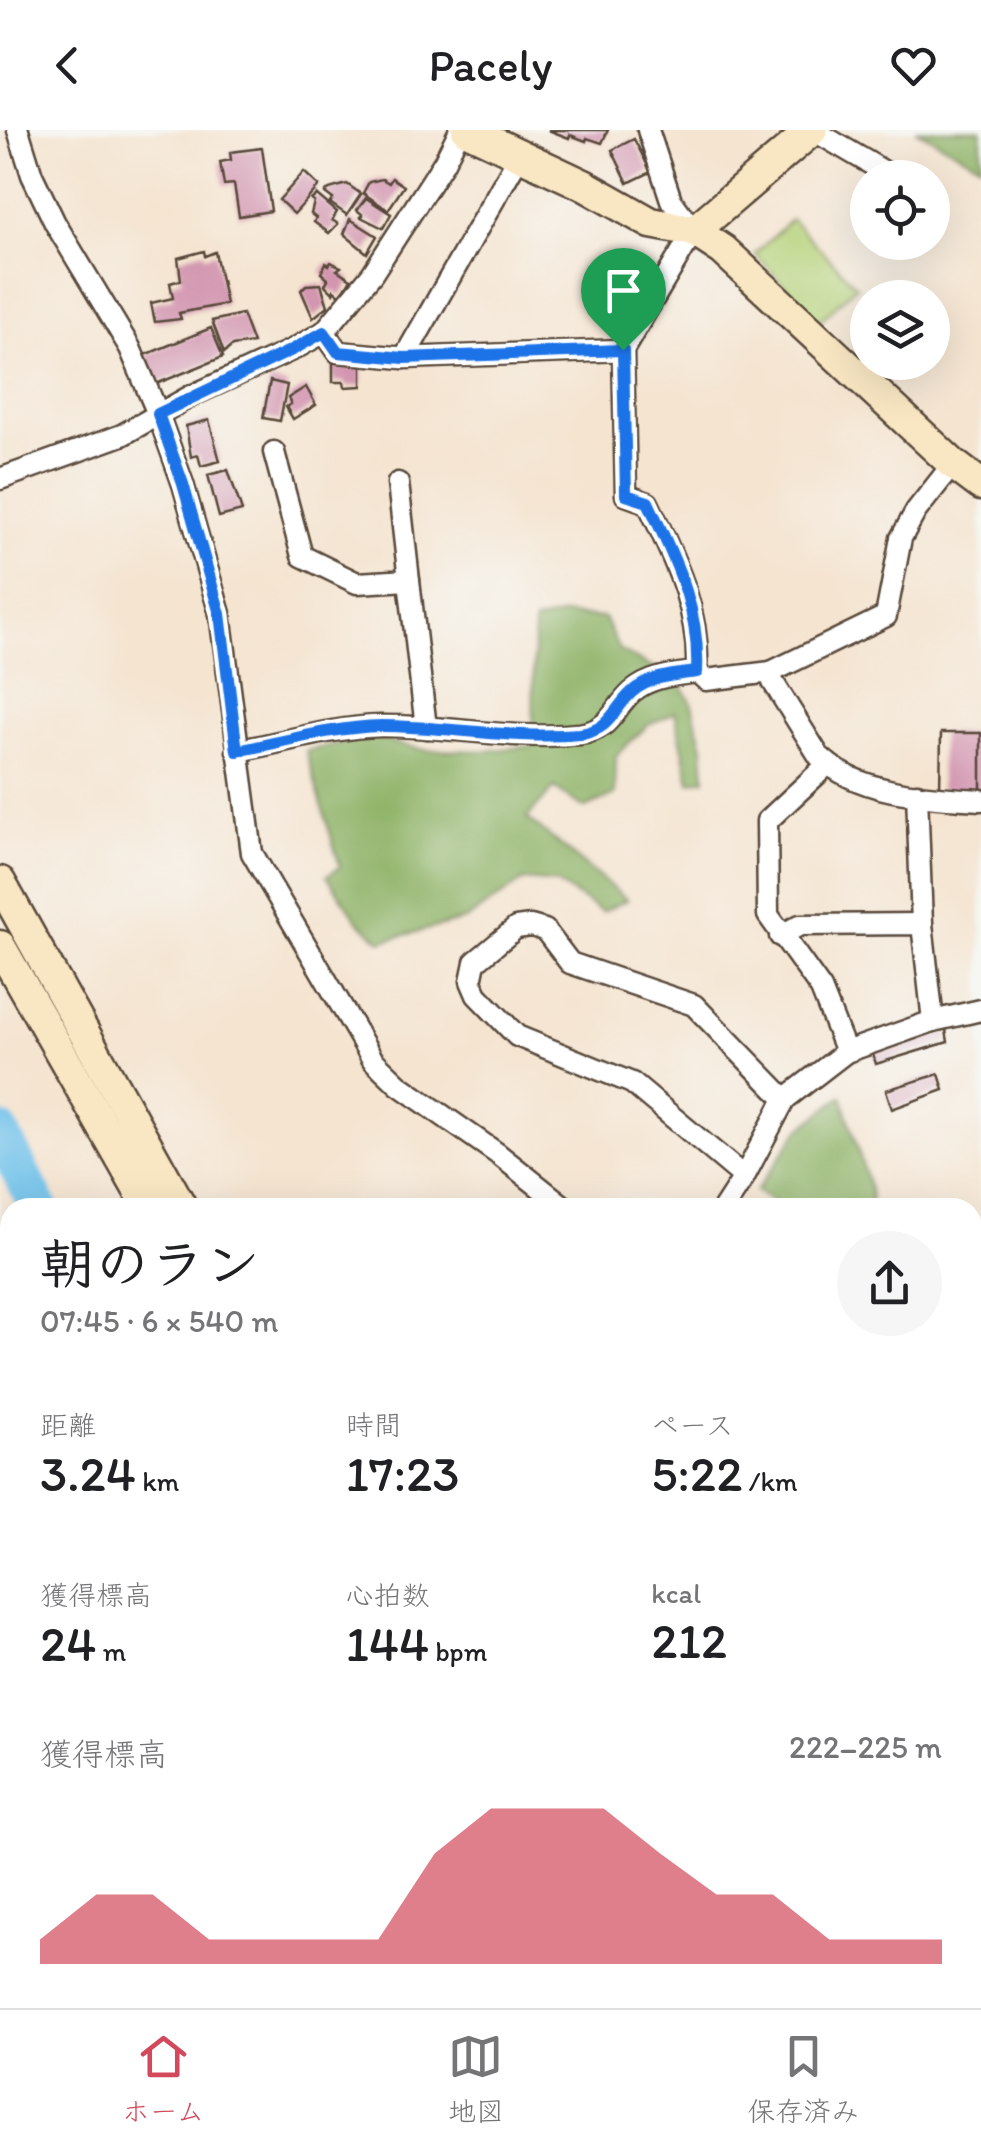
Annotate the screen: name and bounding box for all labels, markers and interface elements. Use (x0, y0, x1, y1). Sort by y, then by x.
icon: back (40, 38, 95, 93)
text: Pacely (428, 38, 553, 92)
icon: heart (886, 38, 941, 93)
map controls (850, 160, 950, 380)
button: locate (850, 160, 950, 260)
pin (581, 248, 666, 351)
icon: arrive (596, 263, 651, 318)
button: layers (850, 280, 950, 380)
text: 朝のラン (40, 1231, 260, 1297)
button: share (837, 1231, 942, 1336)
text: 07:45 · 6 × 540 m (40, 1302, 278, 1340)
text: 距離 (40, 1408, 96, 1442)
text: 時間 (346, 1408, 402, 1442)
text: ペース (651, 1408, 734, 1442)
text: 3.24 (40, 1443, 136, 1504)
text: 17:23 (346, 1443, 459, 1504)
text: 5:22 (651, 1443, 742, 1504)
text: km (136, 1464, 179, 1498)
text: /km (742, 1464, 798, 1498)
text: kcal (651, 1576, 701, 1610)
text: 獲得標高 (40, 1578, 152, 1612)
text: 心拍数 (346, 1578, 430, 1612)
text: 212 (651, 1610, 727, 1671)
text: 24 (40, 1613, 96, 1674)
text: 144 (346, 1613, 429, 1674)
text: m (96, 1634, 126, 1668)
text: bpm (429, 1634, 487, 1668)
text: 222–225 m (789, 1728, 942, 1766)
text: 獲得標高 (40, 1735, 168, 1773)
tab: ホーム (122, 2029, 205, 2129)
tab: 地図 (448, 2029, 504, 2129)
tab: 保存済み (747, 2029, 859, 2129)

